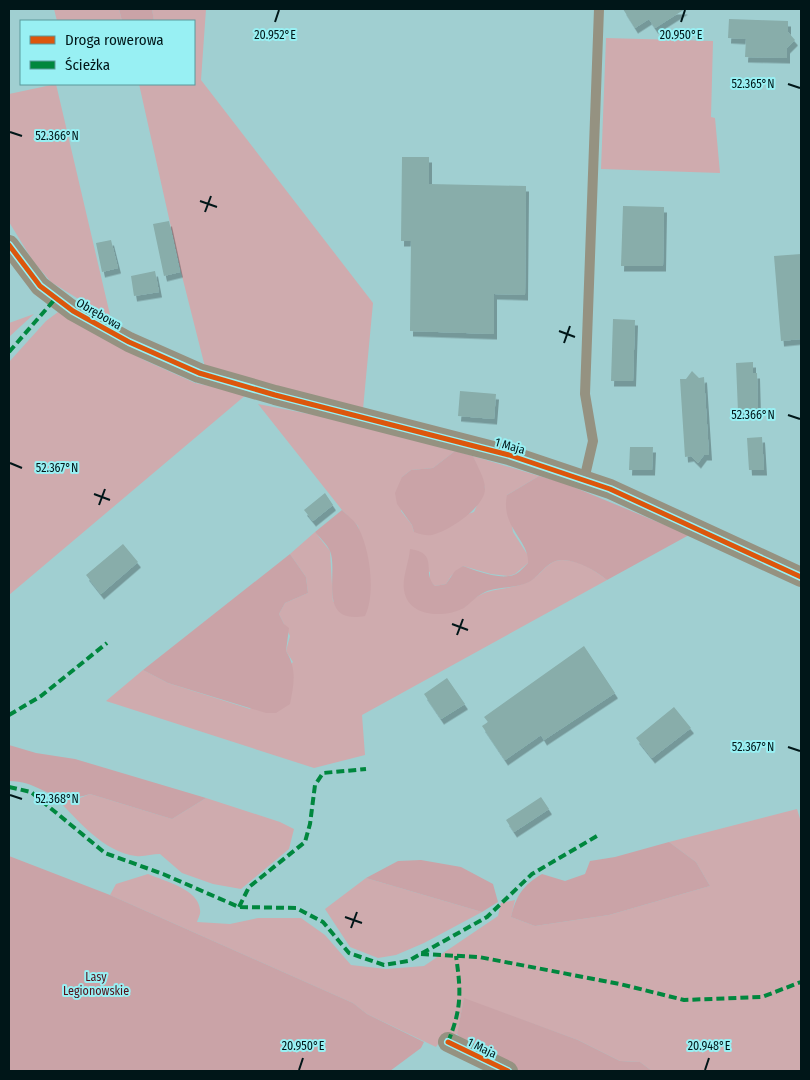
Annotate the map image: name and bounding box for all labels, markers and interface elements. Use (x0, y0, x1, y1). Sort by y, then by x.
legend (20, 20, 195, 85)
text: 20.952°E (254, 28, 296, 42)
text: 20.950°E (660, 28, 703, 42)
text: Droga rowerowa (65, 31, 164, 49)
text: Ścieżka (65, 56, 110, 74)
text: 52.365°N (732, 77, 774, 91)
text: 52.366°N (35, 129, 79, 143)
street label: Obrębowa (74, 295, 124, 333)
text: 52.366°N (731, 408, 775, 422)
street label: 1 Maja (493, 435, 527, 457)
text: 52.367°N (36, 461, 78, 475)
text: 52.367°N (732, 740, 774, 754)
text: 52.368°N (35, 792, 79, 806)
park label: Lasy Legionowskie (63, 970, 129, 998)
street label: 1 Maja (465, 1035, 499, 1061)
text: 20.950°E (282, 1039, 325, 1053)
text: 20.948°E (688, 1039, 731, 1053)

